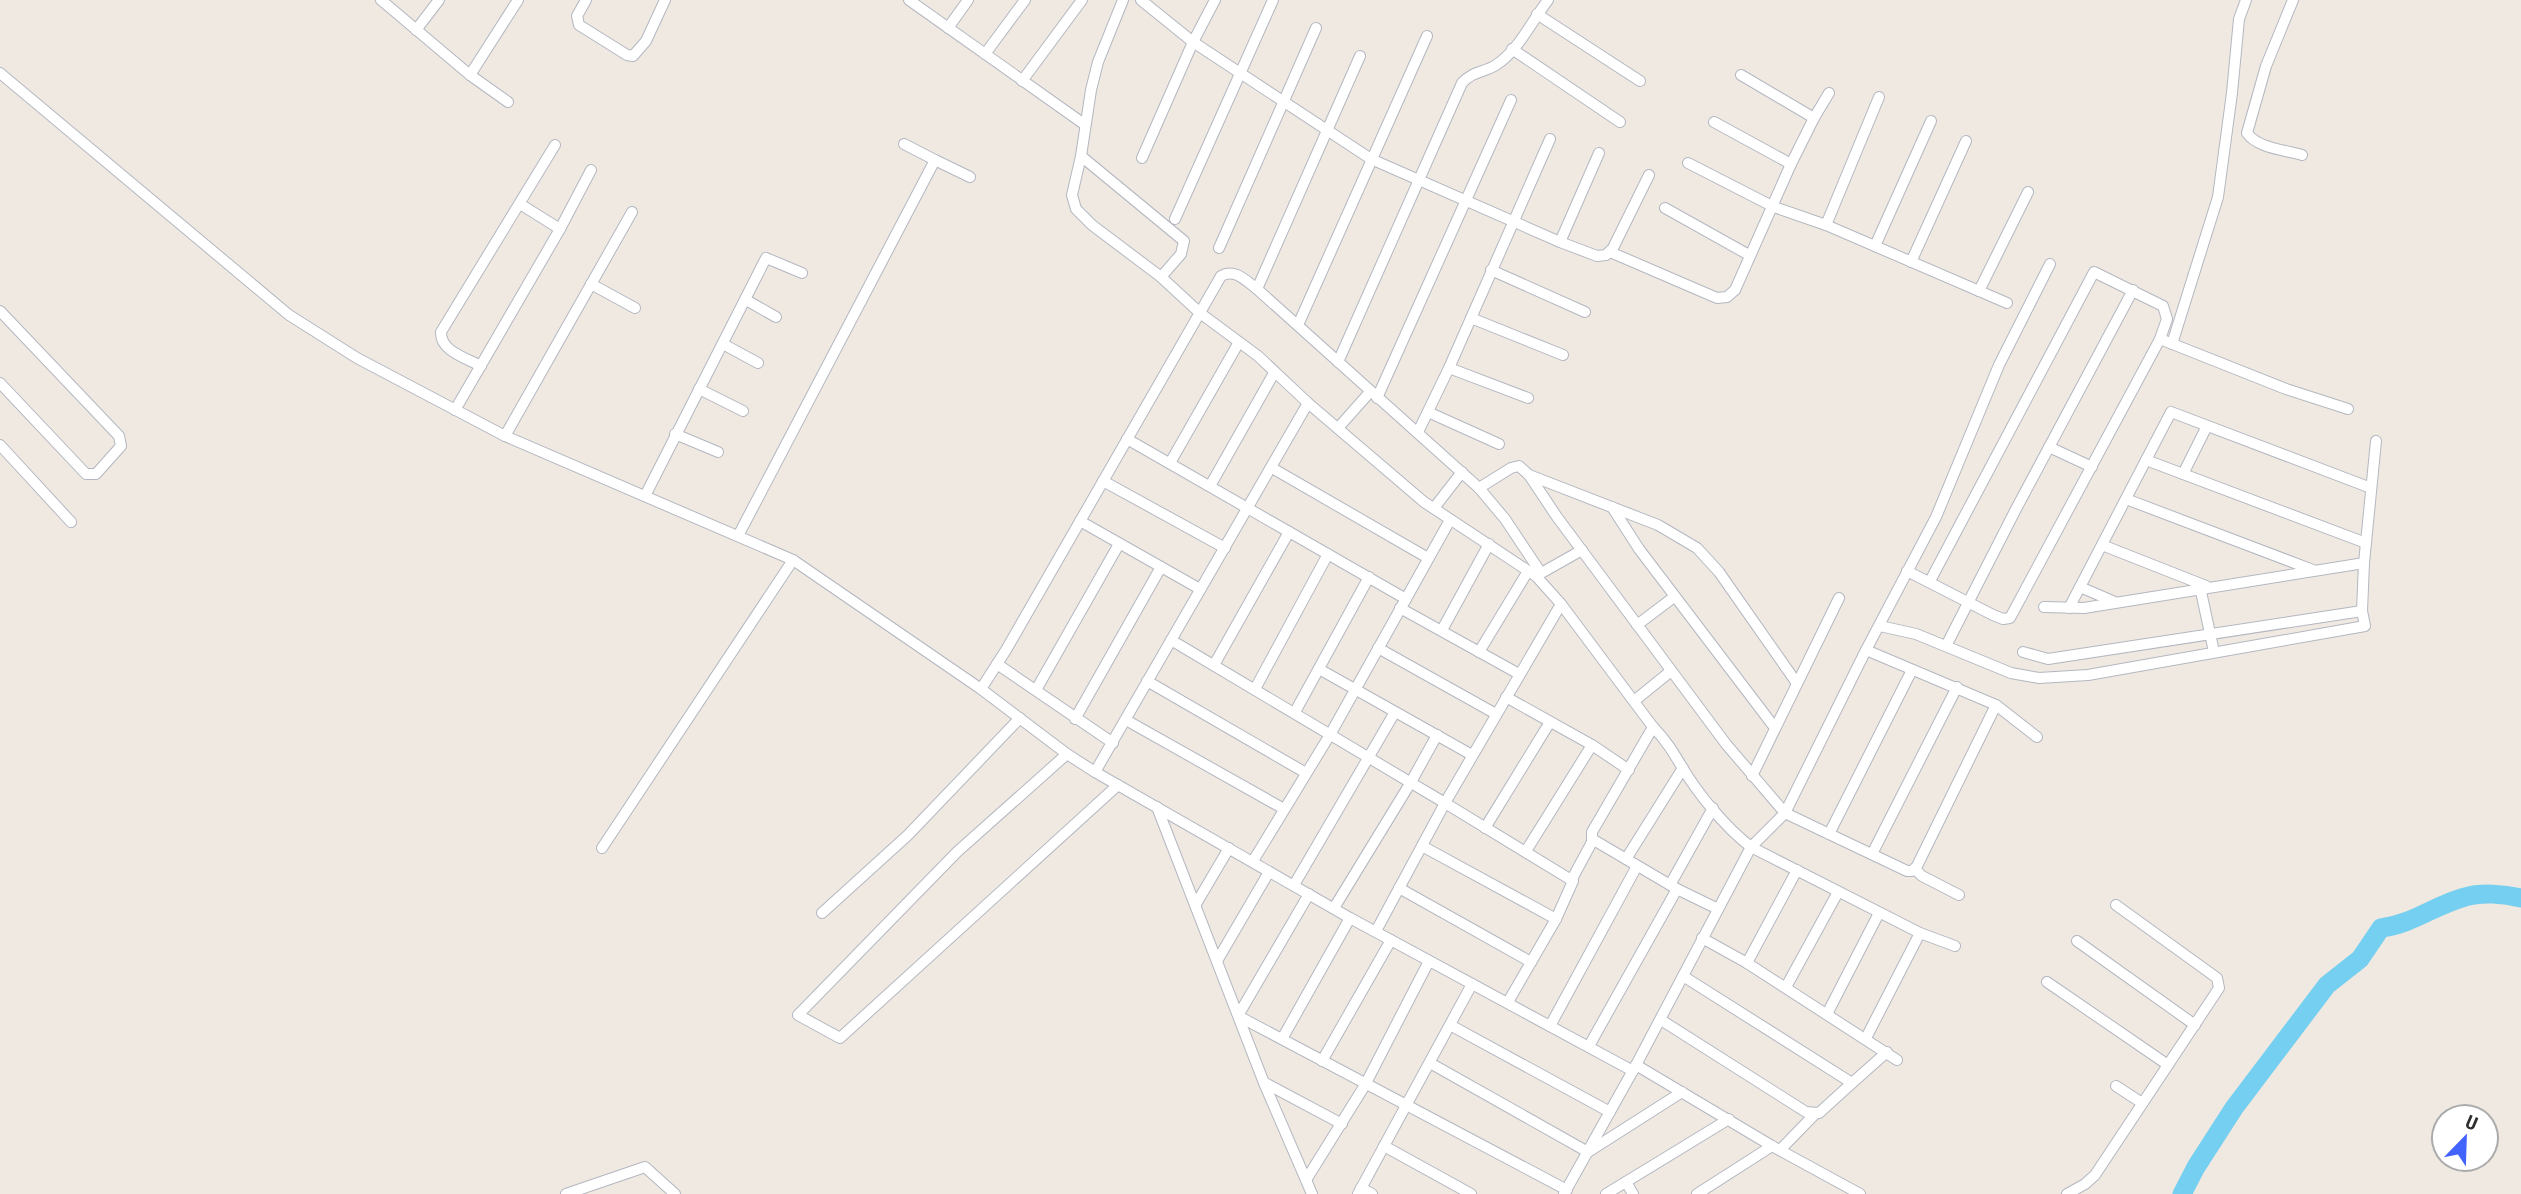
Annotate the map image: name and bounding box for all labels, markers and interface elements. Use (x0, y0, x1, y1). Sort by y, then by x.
north arrow (2430, 1103, 2500, 1173)
text: U (2462, 1110, 2481, 1136)

